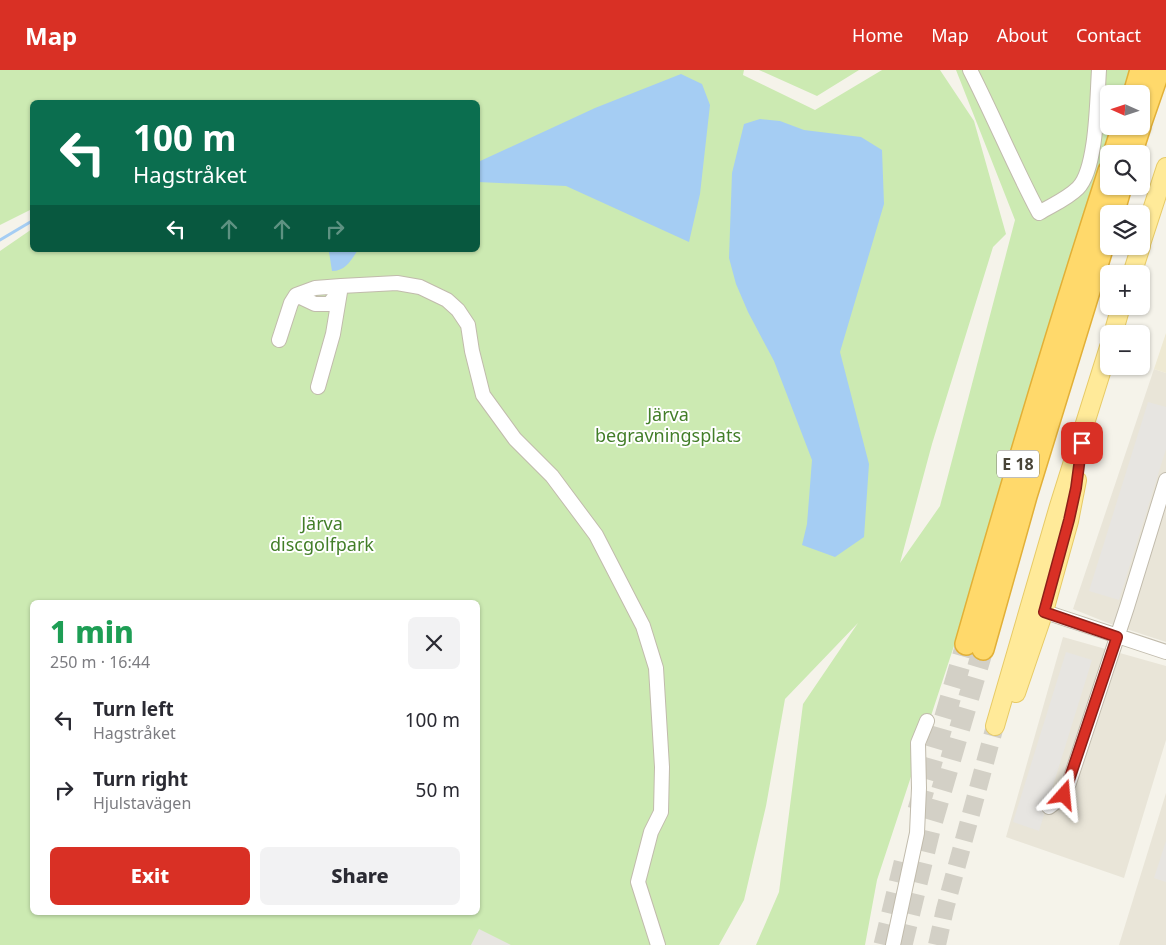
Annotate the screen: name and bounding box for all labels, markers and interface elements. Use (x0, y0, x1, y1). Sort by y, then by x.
text: Map (25, 19, 77, 52)
text: Home (852, 23, 903, 47)
text: Map (931, 23, 969, 47)
text: About (997, 23, 1048, 47)
text: Contact (1076, 23, 1141, 47)
north arrow (1100, 85, 1150, 135)
map controls (1100, 85, 1150, 375)
text: 100 m (133, 114, 236, 161)
icon: left (50, 120, 115, 185)
button: search (1100, 145, 1150, 195)
text: Hagstråket (133, 159, 247, 189)
button: layers (1100, 205, 1150, 255)
icon: left (162, 215, 190, 243)
icon: ahead (215, 215, 243, 243)
icon: ahead (268, 215, 296, 243)
icon: right (321, 215, 349, 243)
button: + (1100, 265, 1150, 315)
button: − (1100, 325, 1150, 375)
park label: Järva begravningsplats (595, 402, 741, 447)
pin (1061, 422, 1103, 464)
icon: arrive (1068, 429, 1096, 457)
road number: E 18 (997, 450, 1039, 478)
park label: Järva discgolfpark (270, 511, 374, 556)
text: 1 min (50, 611, 134, 652)
button: close (408, 617, 460, 669)
text: 250 m · 16:44 (50, 651, 150, 673)
text: Turn left (93, 696, 174, 722)
icon: left (50, 706, 78, 734)
text: 100 m (405, 707, 460, 733)
text: Hagstråket (93, 722, 176, 744)
text: Turn right (93, 766, 188, 792)
position arrow (1037, 768, 1089, 820)
icon: right (50, 776, 78, 804)
text: 50 m (416, 777, 460, 803)
text: Hjulstavägen (93, 792, 191, 814)
button: Exit (50, 847, 250, 905)
button: Share (260, 847, 460, 905)

